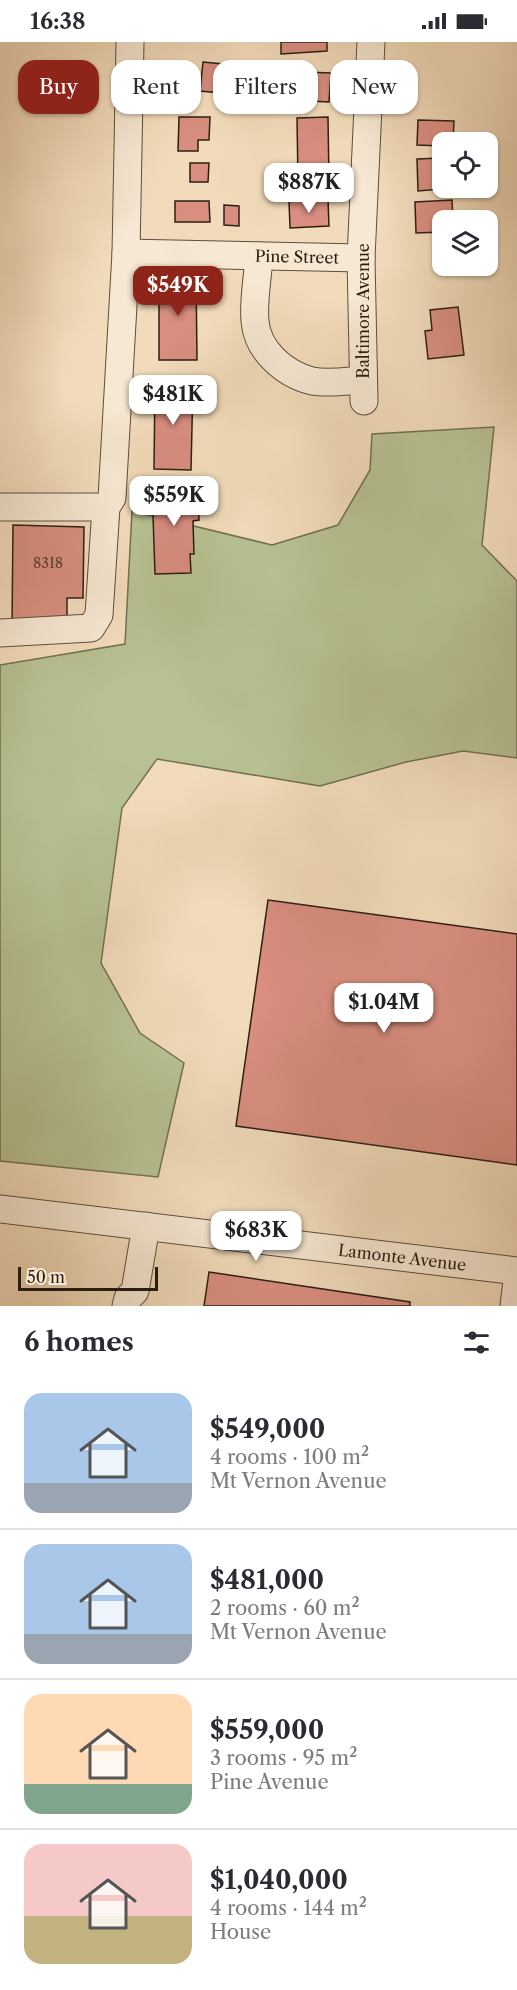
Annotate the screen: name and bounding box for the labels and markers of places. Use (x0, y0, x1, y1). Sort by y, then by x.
pin: $887K (267, 163, 351, 214)
pin: $549K (136, 266, 220, 317)
pin: $481K (131, 375, 215, 426)
pin: $559K (132, 476, 216, 527)
pin: $1.04M (335, 983, 433, 1034)
pin: $683K (214, 1211, 298, 1262)

